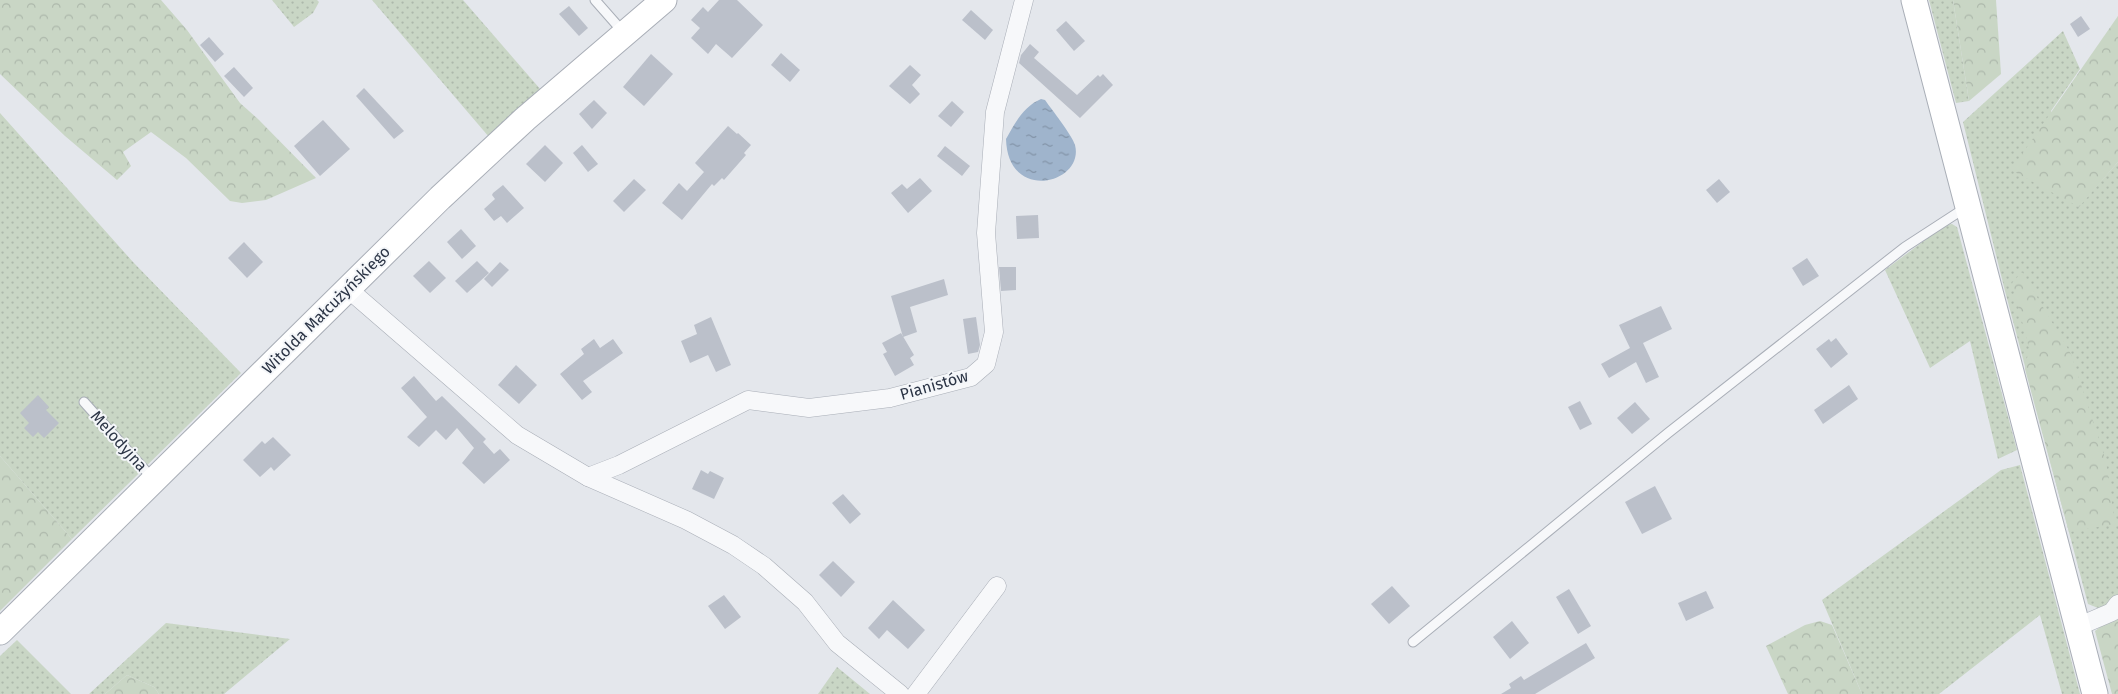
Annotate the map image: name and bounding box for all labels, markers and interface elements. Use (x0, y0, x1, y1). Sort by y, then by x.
street label: Witolda Małcużyńskiego (258, 242, 394, 378)
street label: Pianistów (898, 366, 971, 404)
street label: Melodyjna (87, 407, 151, 475)

